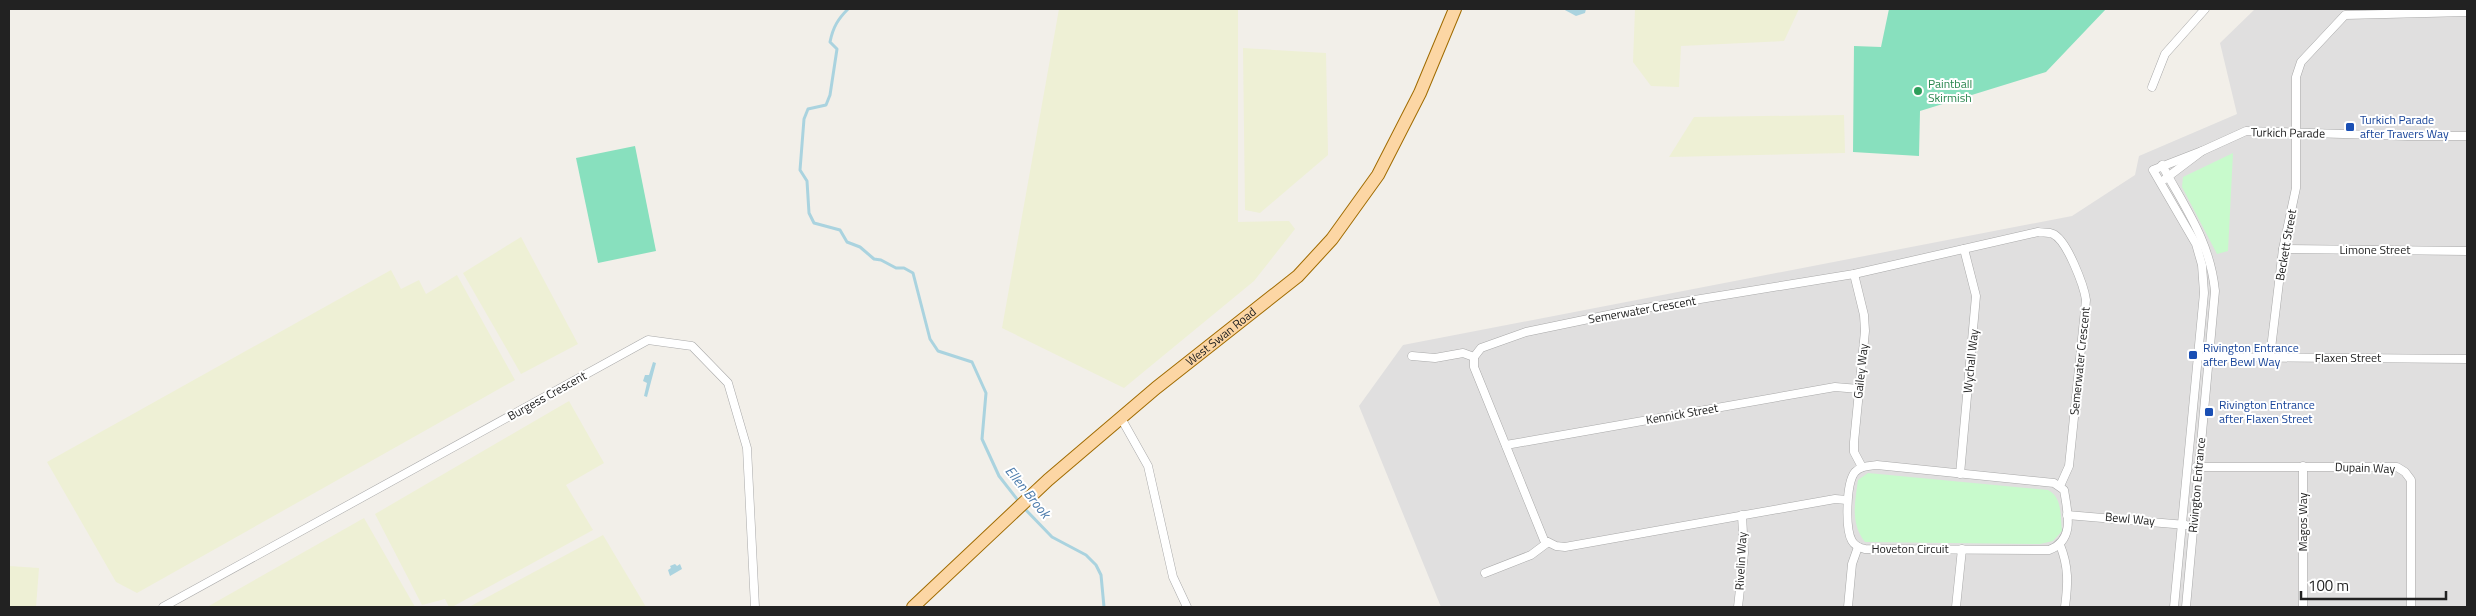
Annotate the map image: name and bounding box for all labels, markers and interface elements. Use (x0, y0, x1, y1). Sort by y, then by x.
place label: Paintball Skirmish (1928, 74, 1972, 107)
marker: Paintball Skirmish (1912, 85, 1924, 97)
place label: Turkich Parade after Travers Way (2360, 110, 2449, 143)
marker: Turkich Parade after Travers Way (2344, 121, 2356, 133)
street label: Turkich Parade (2251, 122, 2325, 143)
street label: Beckett Street (2270, 207, 2301, 282)
street label: Limone Street (2340, 240, 2411, 259)
street label: Semerwater Crescent (1587, 291, 1698, 328)
street label: West Swan Road (1181, 302, 1260, 370)
street label: Semerwater Crescent (2064, 305, 2095, 416)
street label: Wychall Way (1958, 328, 1983, 394)
place label: Rivington Entrance after Bewl Way (2203, 338, 2299, 371)
street label: Gailey Way (1848, 342, 1873, 399)
street label: Flaxen Street (2315, 348, 2382, 367)
marker: Rivington Entrance after Bewl Way (2187, 349, 2199, 361)
street label: Burgess Crescent (504, 366, 590, 425)
place label: Rivington Entrance after Flaxen Street (2219, 395, 2315, 428)
street label: Kennick Street (1644, 398, 1720, 429)
marker: Rivington Entrance after Flaxen Street (2203, 406, 2215, 418)
street label: Rivington Entrance (2183, 436, 2210, 533)
street label: Dupain Way (2335, 457, 2396, 478)
water label: Ellen Brook (1001, 461, 1057, 524)
street label: Magos Way (2293, 492, 2312, 552)
street label: Bewl Way (2104, 507, 2156, 530)
street label: Rivelin Way (1729, 531, 1752, 591)
street label: Hoveton Circuit (1871, 539, 1949, 558)
scale bar (2301, 568, 2446, 600)
text: 100 m (2308, 574, 2349, 597)

